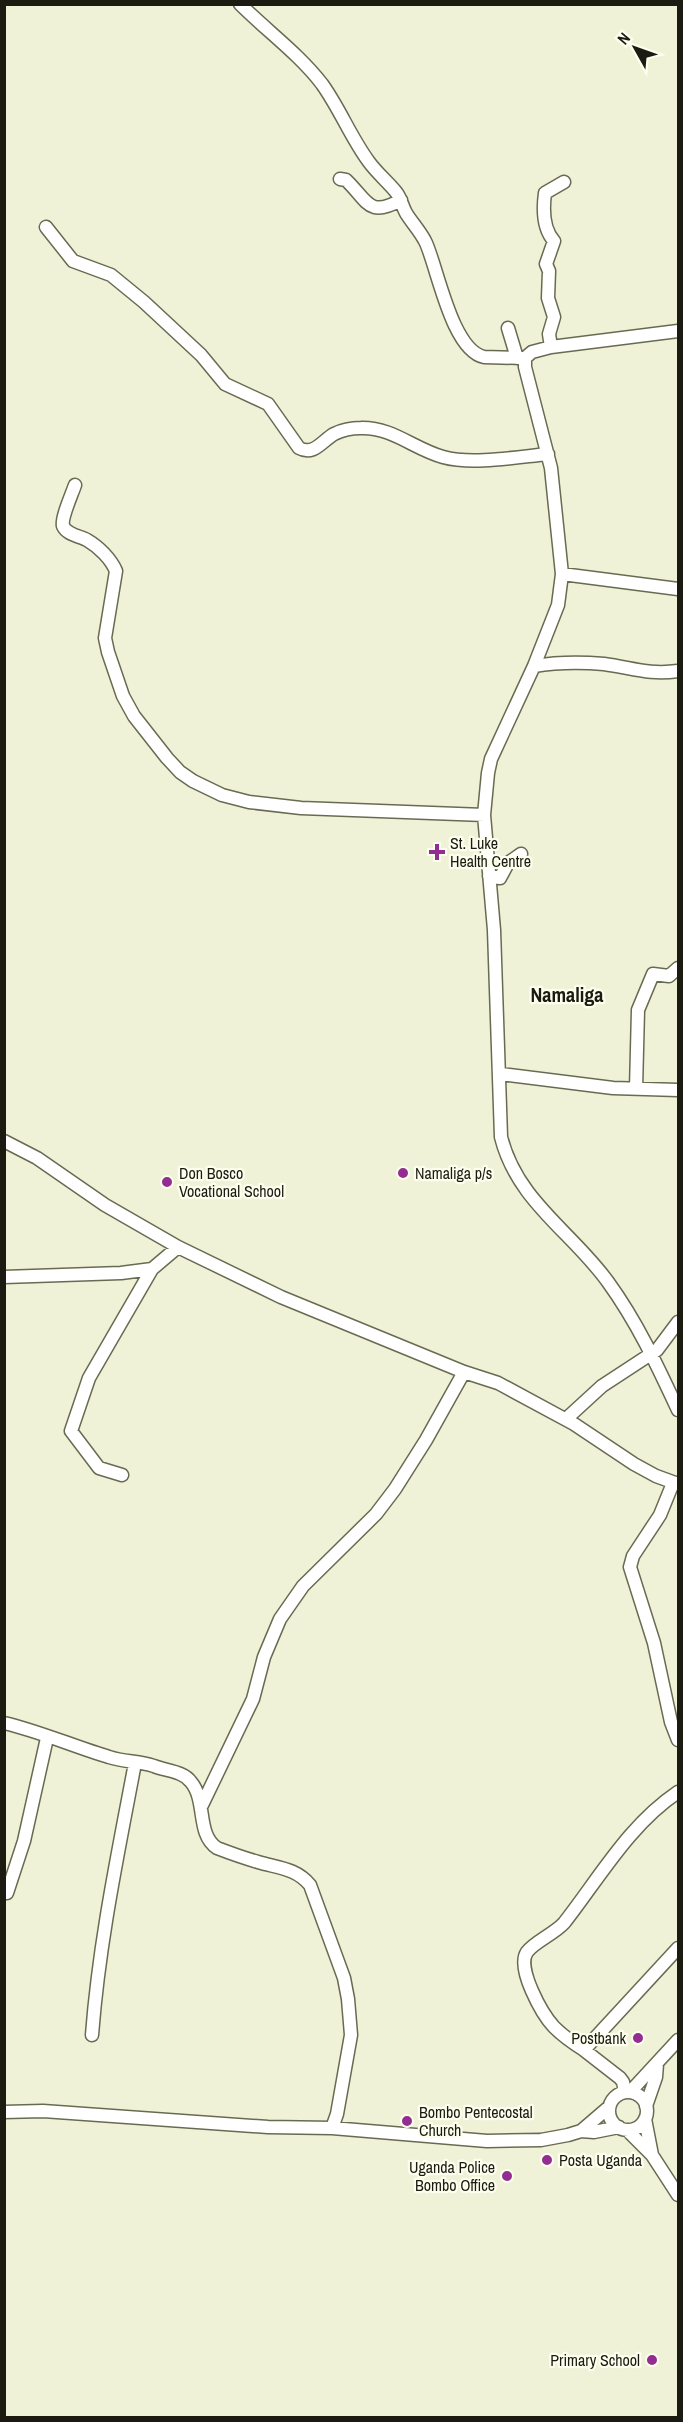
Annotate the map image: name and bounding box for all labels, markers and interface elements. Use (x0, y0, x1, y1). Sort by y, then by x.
north arrow (605, 18, 665, 78)
text: N (612, 28, 635, 49)
place label: St. Luke Health Centre (450, 832, 531, 872)
marker: St. Luke Health Centre (428, 843, 446, 861)
district label: Namaliga (531, 981, 603, 1008)
place label: Don Bosco Vocational School (179, 1162, 284, 1202)
place label: Namaliga p/s (415, 1162, 492, 1184)
marker: Namaliga p/s (396, 1166, 410, 1180)
marker: Don Bosco Vocational School (160, 1175, 174, 1189)
place label: Postbank (571, 2027, 626, 2049)
marker: Postbank (631, 2031, 645, 2045)
place label: Bombo Pentecostal Church (419, 2101, 533, 2141)
marker: Bombo Pentecostal Church (400, 2114, 414, 2128)
place label: Posta Uganda (559, 2149, 643, 2171)
marker: Posta Uganda (540, 2153, 554, 2167)
place label: Uganda Police Bombo Office (409, 2156, 495, 2196)
marker: Uganda Police Bombo Office (500, 2169, 514, 2183)
place label: Primary School (550, 2349, 640, 2371)
marker: Primary School (645, 2353, 659, 2367)

